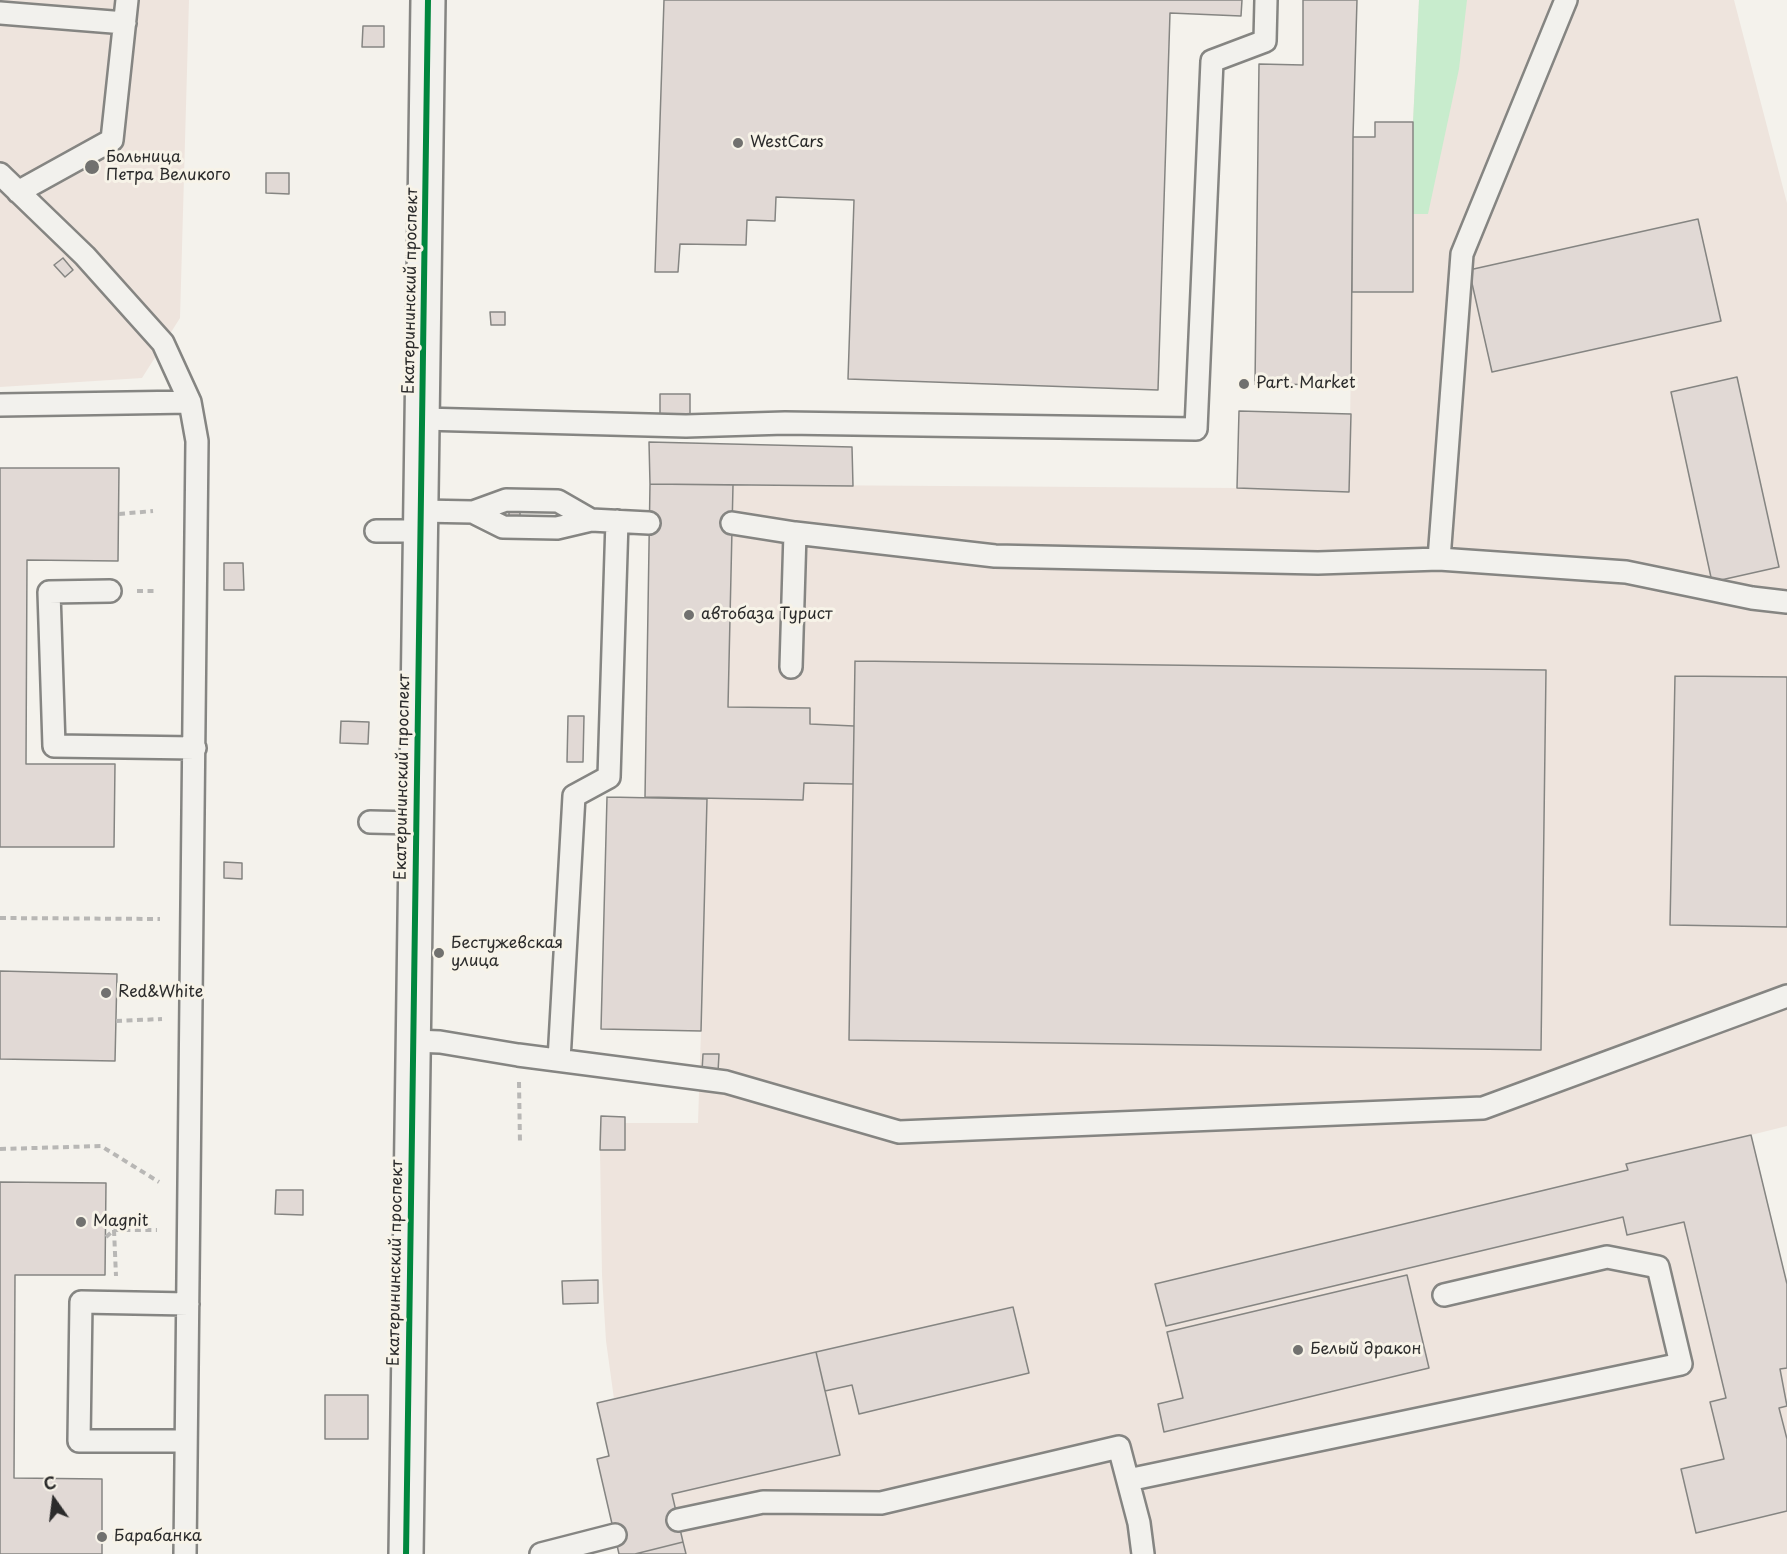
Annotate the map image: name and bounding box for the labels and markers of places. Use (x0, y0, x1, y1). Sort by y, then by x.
place label: WestCars (750, 133, 824, 153)
marker: WestCars (731, 136, 745, 150)
place label: Больница Петра Великого (106, 148, 231, 186)
marker: Больница Петра Великого (83, 158, 101, 176)
place label: Part. Market (1256, 374, 1355, 394)
marker: Part. Market (1237, 377, 1251, 391)
place label: автобаза Турист (701, 605, 833, 625)
marker: автобаза Турист (682, 608, 696, 622)
place label: Бестужевская улица (451, 934, 563, 972)
marker: Бестужевская улица (432, 946, 446, 960)
place label: Red&White (118, 983, 203, 1003)
marker: Red&White (99, 986, 113, 1000)
place label: Magnit (93, 1212, 148, 1232)
marker: Magnit (74, 1215, 88, 1229)
place label: Белый дракон (1310, 1340, 1421, 1360)
marker: Белый дракон (1291, 1343, 1305, 1357)
place label: Барабанка (114, 1527, 202, 1547)
marker: Барабанка (95, 1530, 109, 1544)

